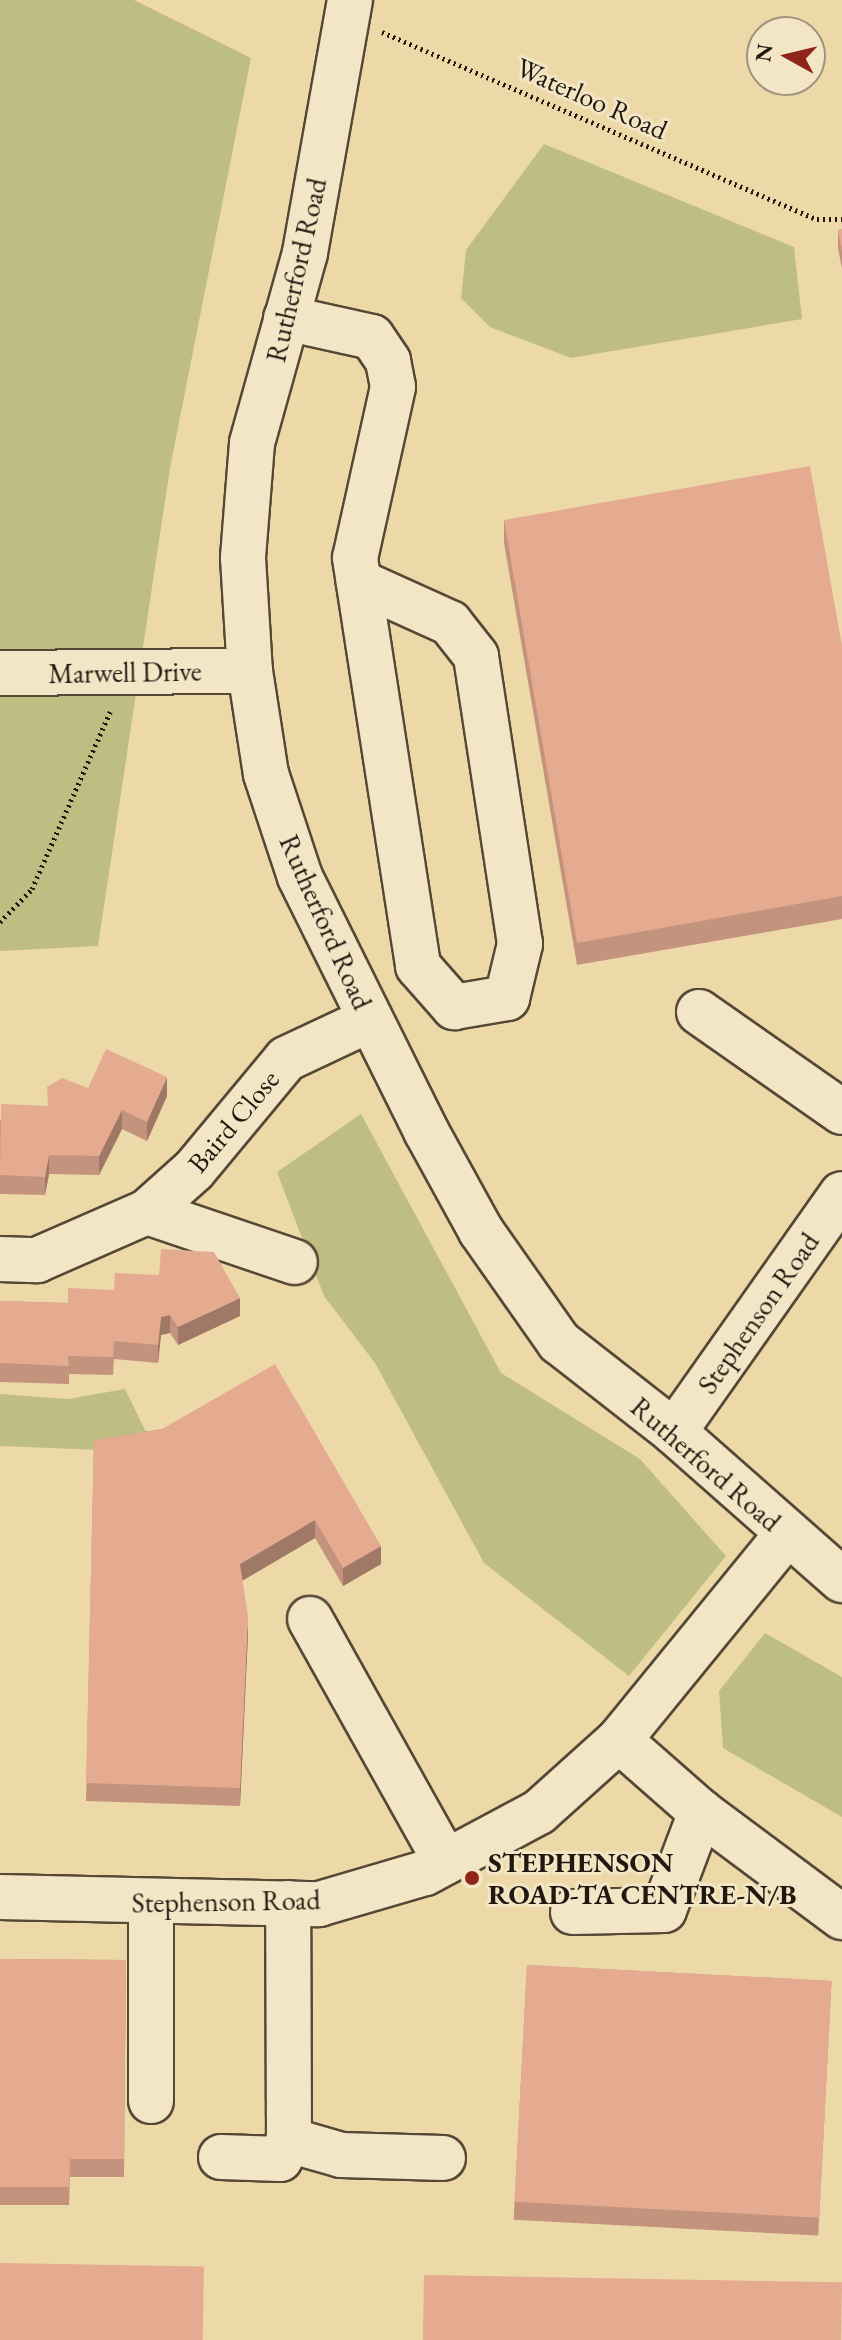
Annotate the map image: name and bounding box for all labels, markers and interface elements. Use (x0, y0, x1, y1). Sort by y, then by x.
north arrow (746, 16, 826, 96)
text: N (748, 42, 779, 64)
street label: Waterloo Road (511, 50, 673, 146)
street label: Rutherford Road (258, 175, 334, 365)
street label: Marwell Drive (48, 654, 202, 690)
street label: Rutherford Road (272, 829, 380, 1015)
street label: Baird Close (180, 1063, 286, 1179)
street label: Stephenson Road (690, 1226, 826, 1400)
street label: Rutherford Road (624, 1390, 788, 1538)
place label: STEPHENSON ROAD-TA CENTRE-N/B (488, 1845, 797, 1911)
marker: STEPHENSON ROAD-TA CENTRE-N/B (463, 1869, 481, 1887)
street label: Stephenson Road (131, 1883, 321, 1919)

